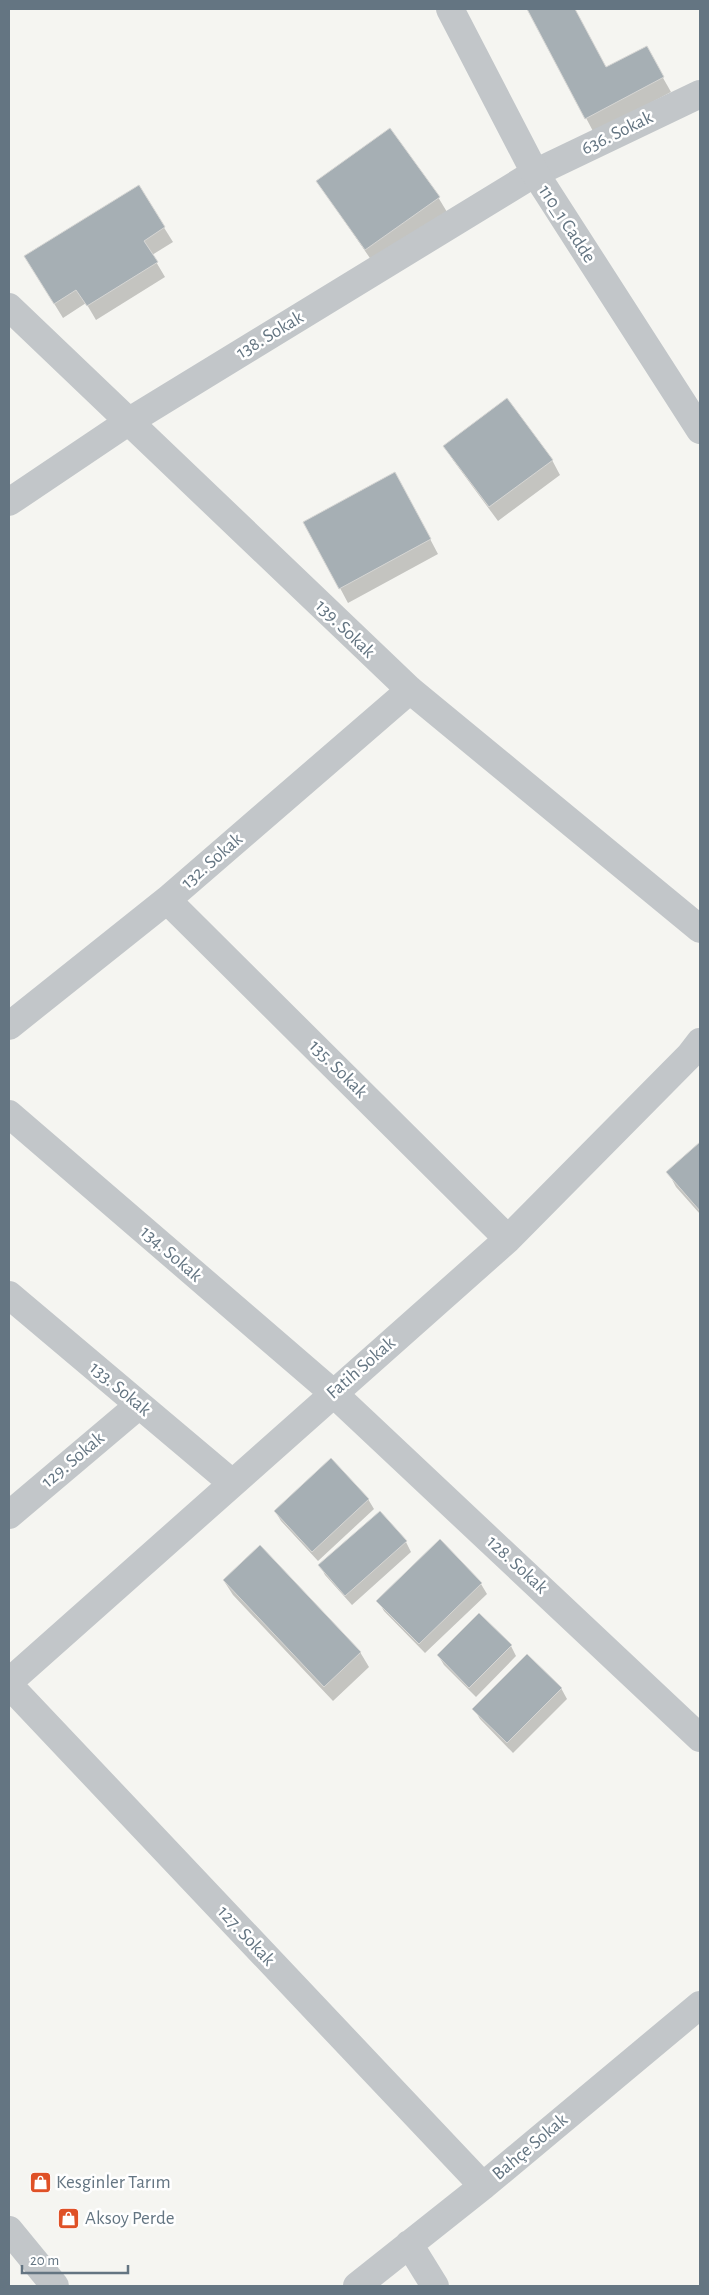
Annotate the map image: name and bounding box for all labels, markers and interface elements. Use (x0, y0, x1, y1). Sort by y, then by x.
street label: 636. Sokak (578, 107, 656, 158)
street label: 110_1 Cadde (535, 182, 599, 266)
street label: 138. Sokak (233, 307, 307, 362)
street label: 139. Sokak (312, 596, 379, 662)
street label: 132. Sokak (178, 829, 246, 892)
street label: 135. Sokak (305, 1036, 371, 1102)
street label: 134. Sokak (137, 1222, 206, 1286)
street label: Fatih Sokak (323, 1333, 399, 1403)
street label: 133. Sokak (86, 1358, 154, 1420)
street label: 129. Sokak (38, 1428, 108, 1491)
street label: 128. Sokak (483, 1532, 551, 1598)
street label: 127. Sokak (214, 1902, 278, 1970)
street label: Bahçe Sokak (489, 2110, 571, 2184)
shop icon: Kesginler Tarım (28, 2170, 52, 2194)
place label: Kesginler Tarım (56, 2173, 171, 2192)
shop icon: Aksoy Perde (57, 2206, 81, 2230)
place label: Aksoy Perde (85, 2209, 175, 2228)
scale bar (22, 2242, 129, 2274)
text: 20 m (30, 2253, 59, 2268)

